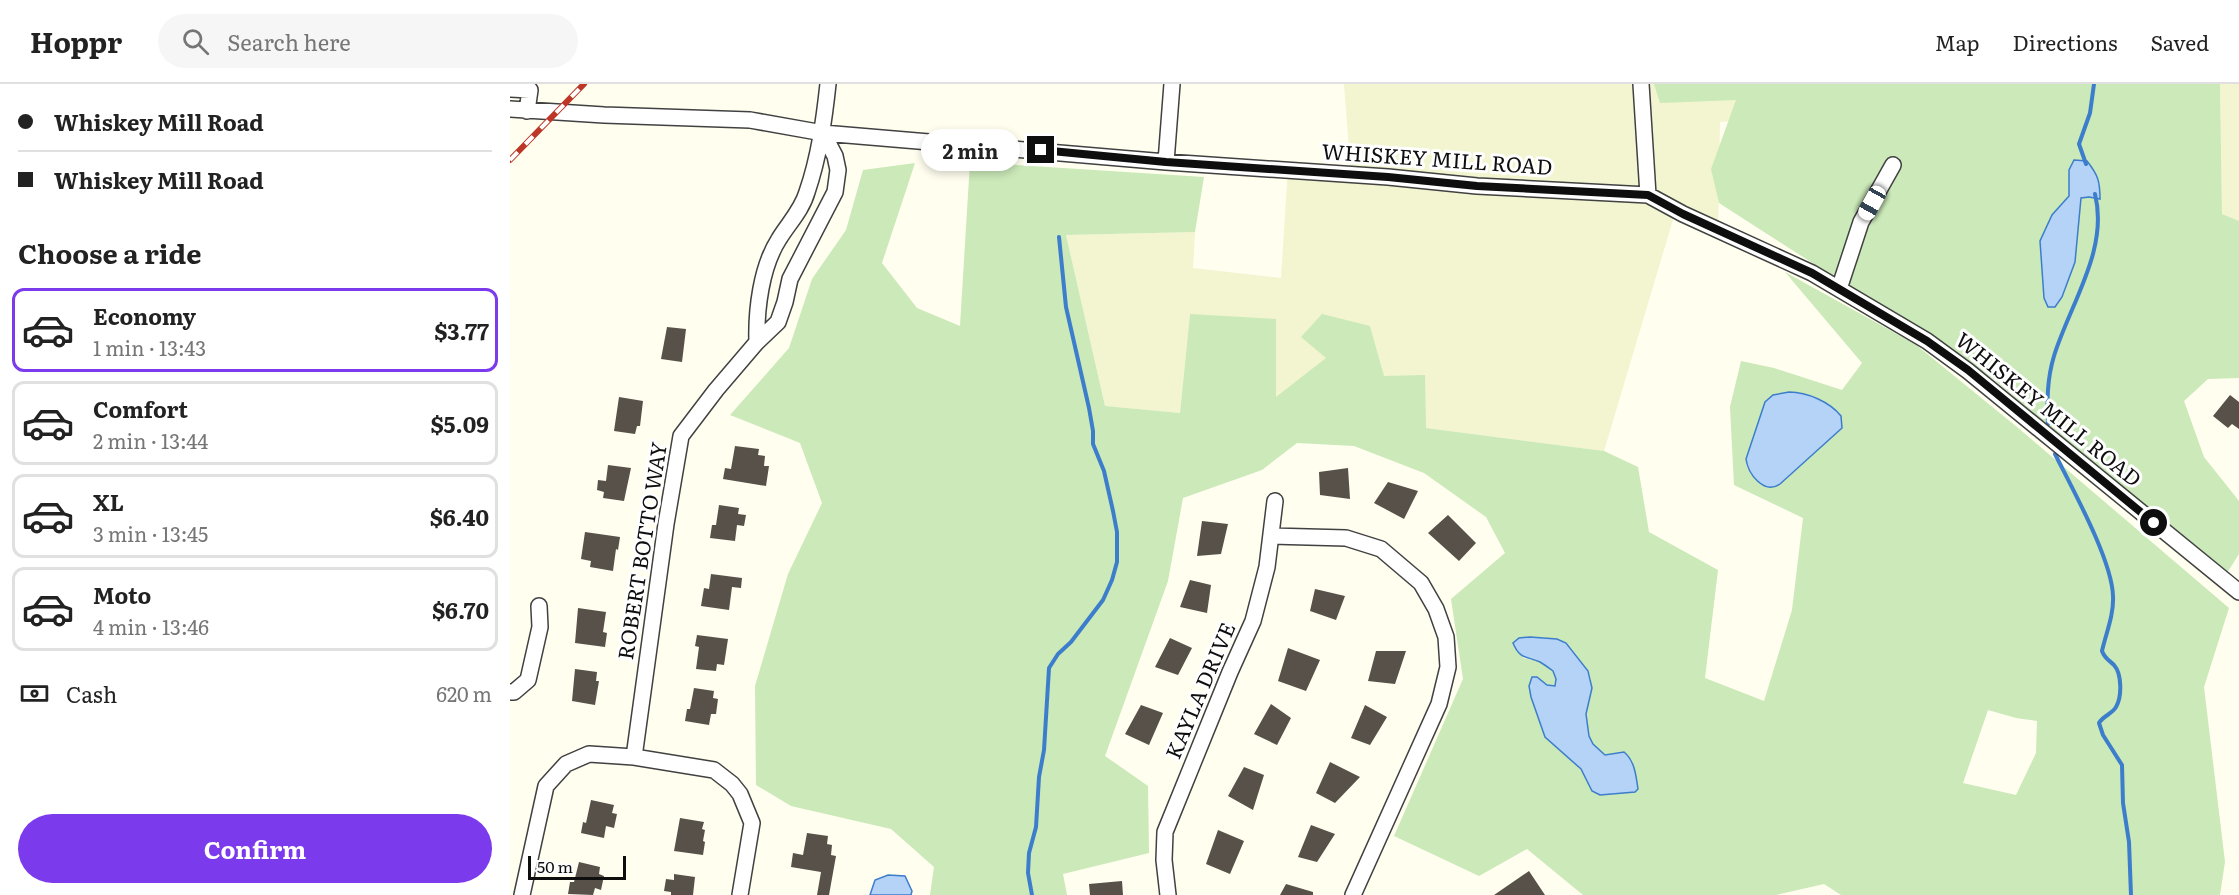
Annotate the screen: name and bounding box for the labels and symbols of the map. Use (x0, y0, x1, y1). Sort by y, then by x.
callout: 2 min (921, 129, 1020, 171)
street label: WHISKEY MILL ROAD (1321, 134, 1554, 181)
route end (1027, 136, 1054, 163)
car (1855, 183, 1889, 223)
street label: WHISKEY MILL ROAD (1950, 323, 2149, 493)
street label: ROBERT BOTTO WAY (608, 440, 673, 662)
route start (2140, 509, 2167, 536)
street label: KAYLA DRIVE (1156, 617, 1241, 763)
scale bar (528, 853, 626, 880)

